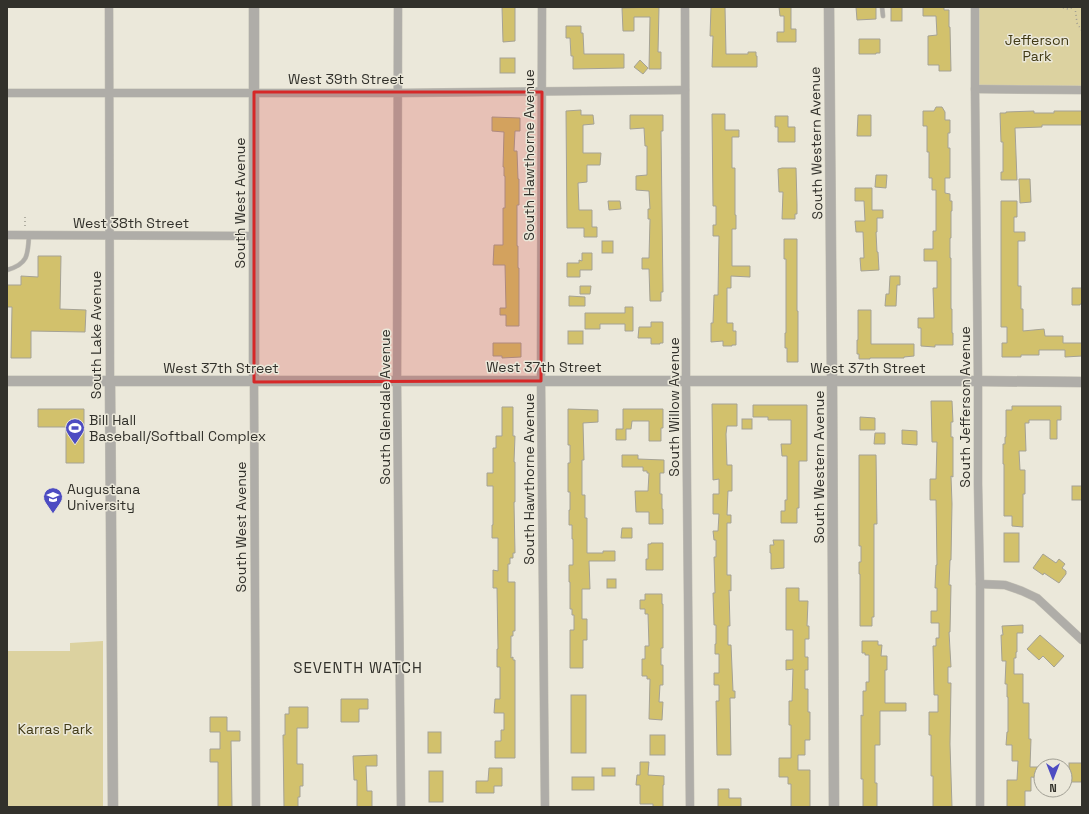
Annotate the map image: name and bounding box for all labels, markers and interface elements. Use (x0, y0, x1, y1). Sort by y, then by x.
park label: Jefferson Park (1005, 31, 1069, 65)
street label: South Western Avenue (806, 66, 826, 220)
street label: South Hawthorne Avenue (520, 69, 538, 241)
street label: West 39th Street (288, 70, 404, 88)
street label: South West Avenue (231, 137, 249, 269)
street label: West 38th Street (73, 214, 189, 232)
street label: South Lake Avenue (87, 271, 105, 399)
street label: South Jefferson Avenue (956, 326, 974, 488)
street label: South Glendale Avenue (376, 329, 394, 485)
street label: South Willow Avenue (665, 337, 683, 477)
street label: West 37th Street (486, 358, 602, 376)
street label: West 37th Street (163, 359, 279, 377)
street label: West 37th Street (810, 359, 926, 377)
street label: South Western Avenue (810, 390, 828, 544)
street label: South Hawthorne Avenue (520, 393, 538, 565)
place label: Bill Hall Baseball/Softball Complex (89, 411, 266, 445)
sports icon: Bill Hall Baseball/Softball Complex (64, 417, 86, 445)
street label: South West Avenue (232, 461, 250, 593)
place label: Augustana University (67, 480, 140, 514)
school or university icon: Augustana University (42, 486, 64, 514)
district label: SEVENTH WATCH (293, 658, 423, 677)
park label: Karras Park (18, 720, 93, 738)
north arrow (1033, 758, 1073, 798)
text: N (1049, 781, 1057, 795)

